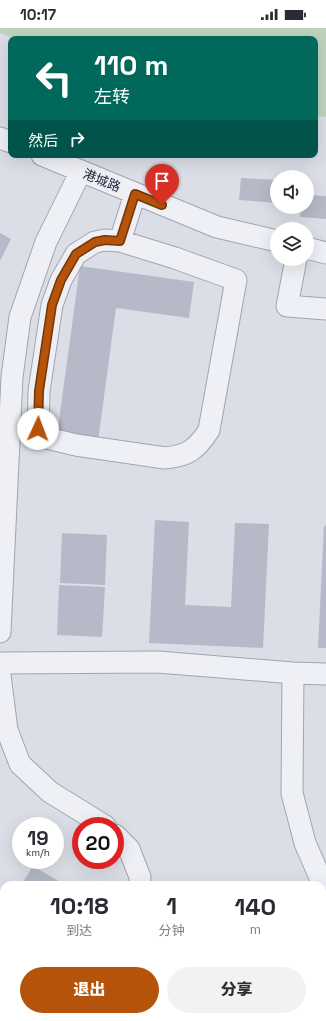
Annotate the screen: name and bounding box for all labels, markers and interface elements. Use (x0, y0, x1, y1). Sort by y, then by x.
text: 10:17 (20, 5, 56, 24)
text: 110 m (94, 47, 168, 83)
icon: left (28, 52, 80, 104)
text: 左转 (94, 85, 130, 108)
icon: right (66, 128, 88, 150)
text: 然后 (28, 131, 58, 150)
pin (145, 164, 179, 205)
street label: 港城路 (81, 165, 123, 196)
icon: arrive (151, 170, 173, 192)
map controls (270, 170, 314, 266)
button: sound (270, 170, 314, 214)
button: layers (270, 222, 314, 266)
position arrow (17, 408, 59, 450)
speed limit sign: 20 (72, 817, 124, 869)
text: 19 (27, 825, 49, 851)
text: km/h (26, 846, 50, 859)
text: 10:18 (50, 890, 109, 921)
text: 1 (166, 890, 177, 921)
text: 140 (234, 891, 276, 922)
text: m (250, 921, 261, 938)
text: 到达 (66, 922, 92, 939)
text: 分钟 (159, 922, 185, 939)
button: 退出 (20, 967, 159, 1013)
button: 分享 (167, 967, 306, 1013)

